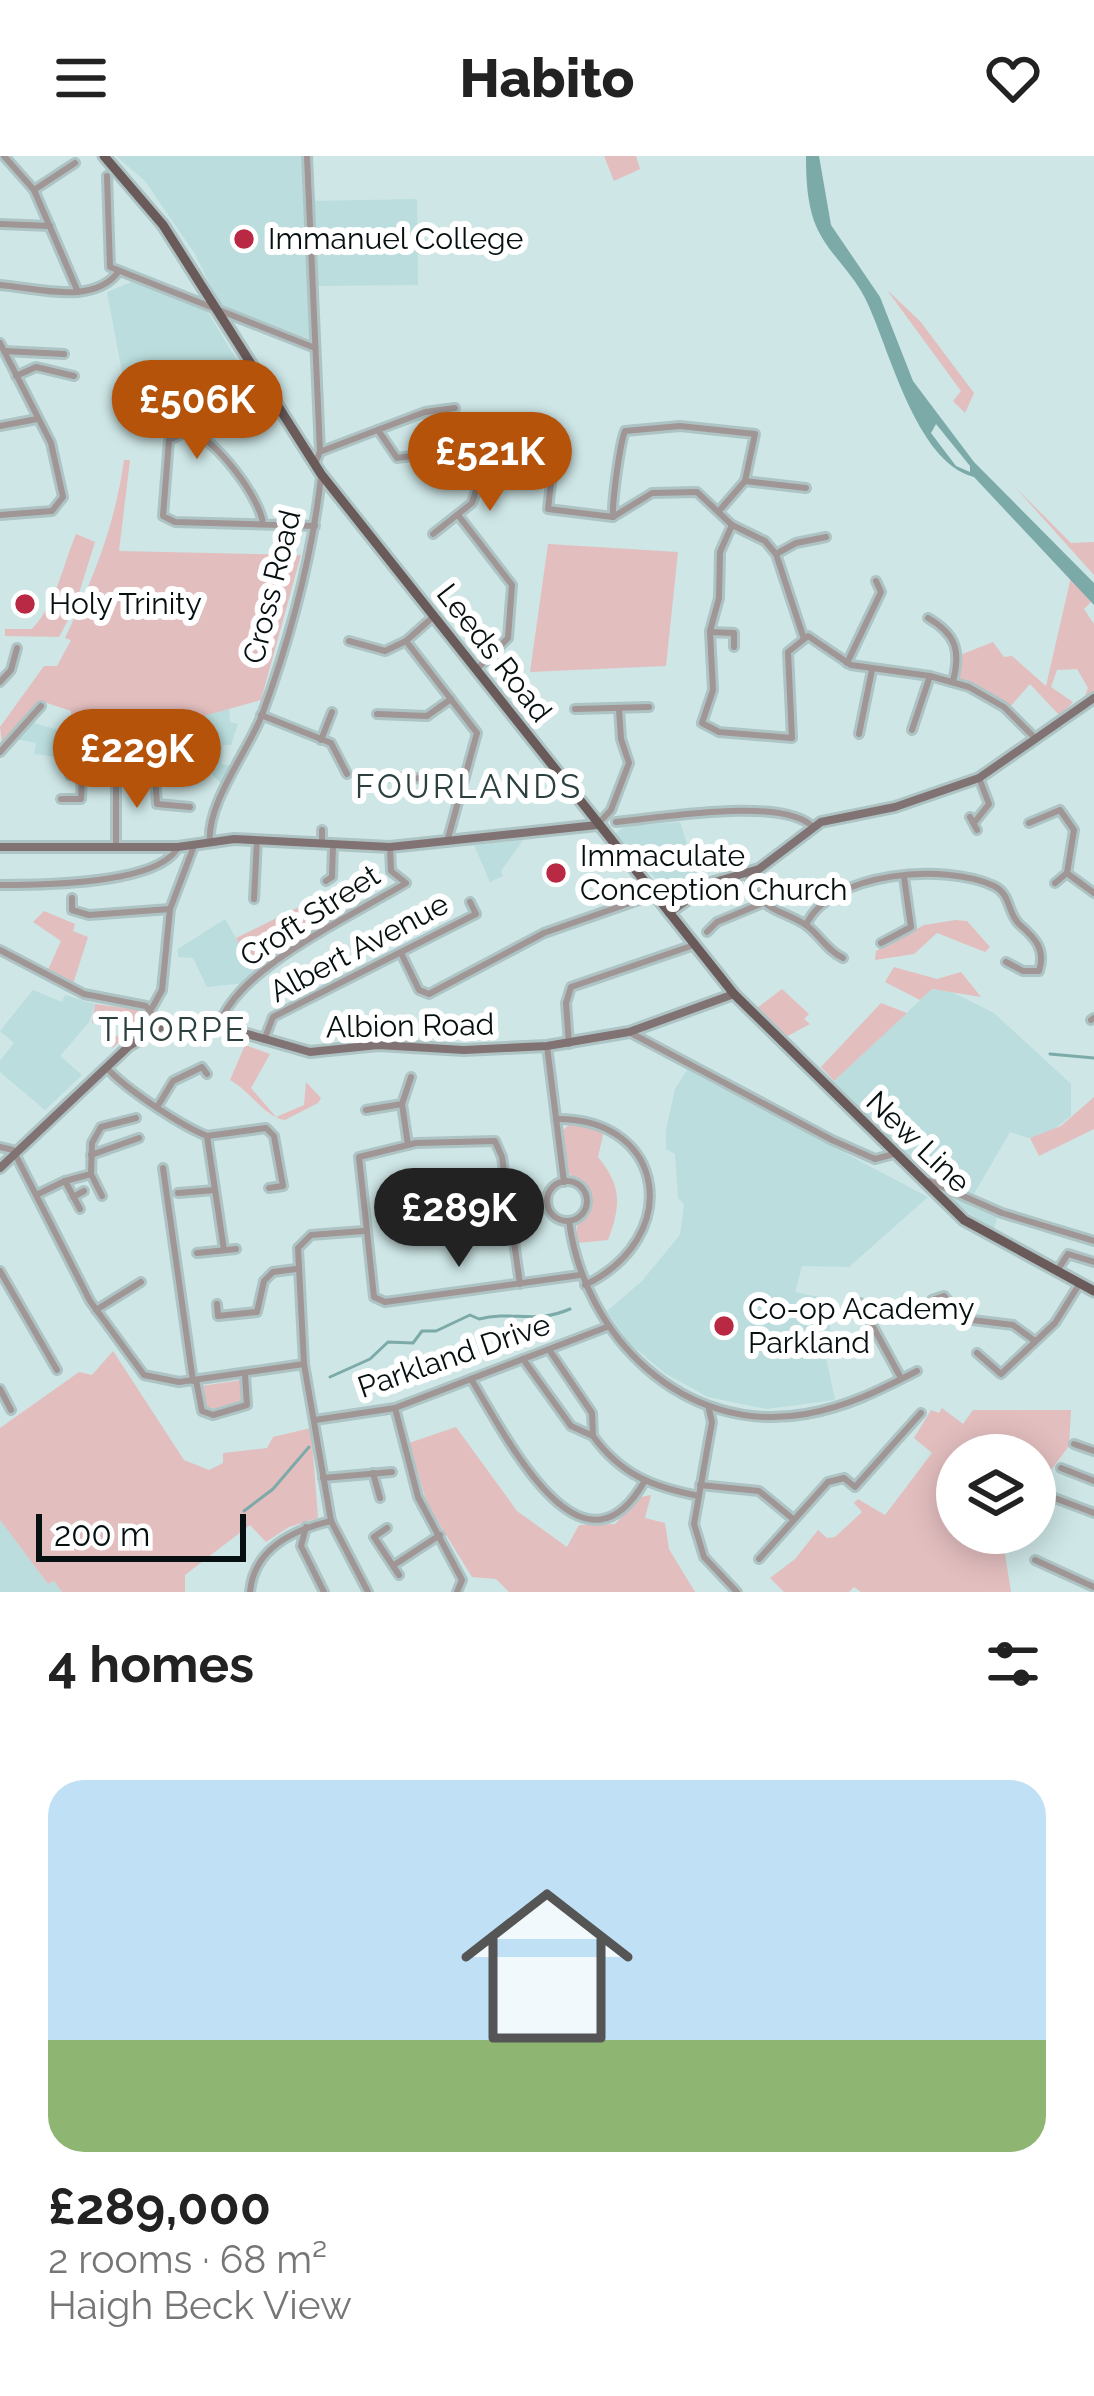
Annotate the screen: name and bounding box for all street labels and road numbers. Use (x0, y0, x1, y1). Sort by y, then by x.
street label: Cross Road (236, 506, 307, 667)
street label: Leeds Road (430, 577, 559, 729)
street label: Croft Street (234, 858, 386, 974)
street label: Albert Avenue (264, 886, 454, 1009)
street label: Albion Road (325, 1007, 495, 1044)
street label: New Line (859, 1084, 977, 1200)
street label: Parkland Drive (353, 1306, 555, 1405)

